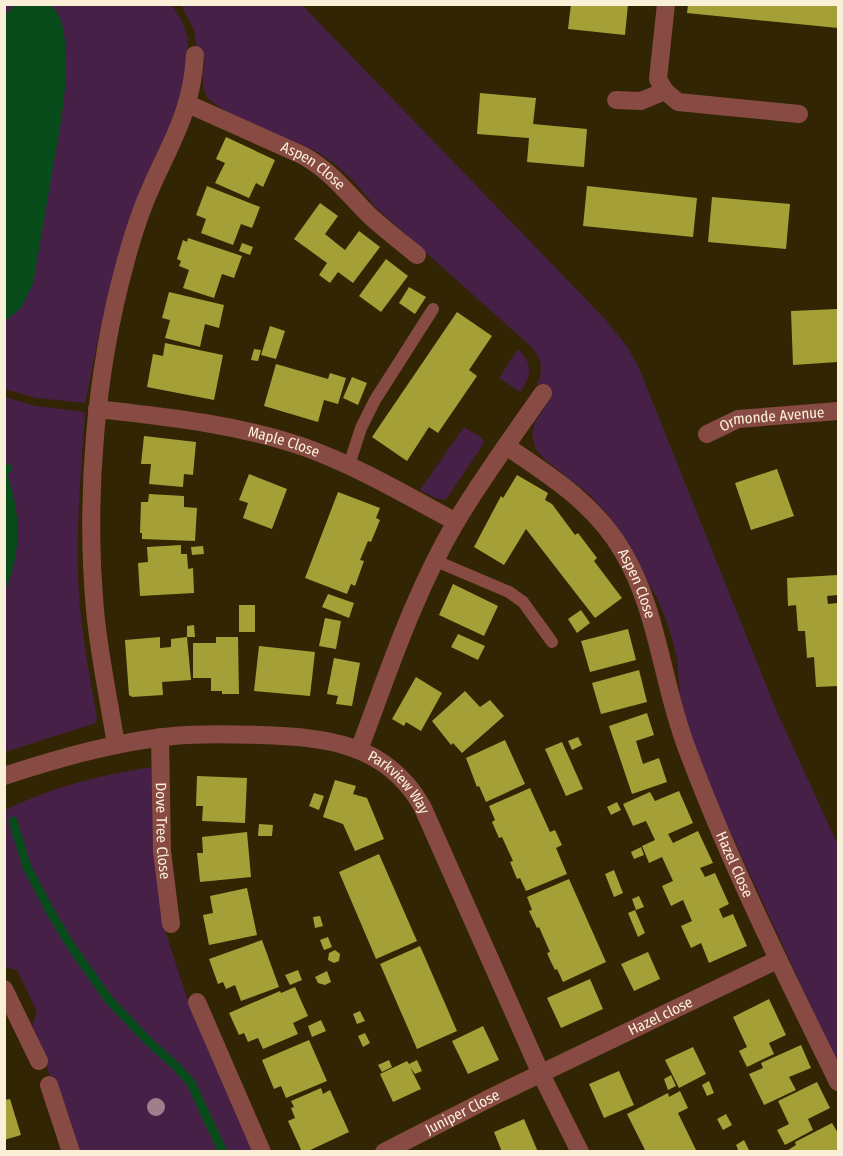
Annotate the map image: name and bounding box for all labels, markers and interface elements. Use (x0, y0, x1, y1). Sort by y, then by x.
street label: Aspen Close (278, 138, 349, 194)
street label: Ormonde Avenue (717, 403, 825, 436)
street label: Maple Close (246, 423, 322, 461)
street label: Aspen Close (614, 545, 659, 621)
street label: Parkview Way (365, 747, 434, 817)
street label: Dove Tree Close (152, 782, 174, 880)
street label: Hazel Close (712, 829, 757, 900)
street label: Hazel close (625, 993, 695, 1039)
street label: Juniper Close (422, 1086, 502, 1138)

